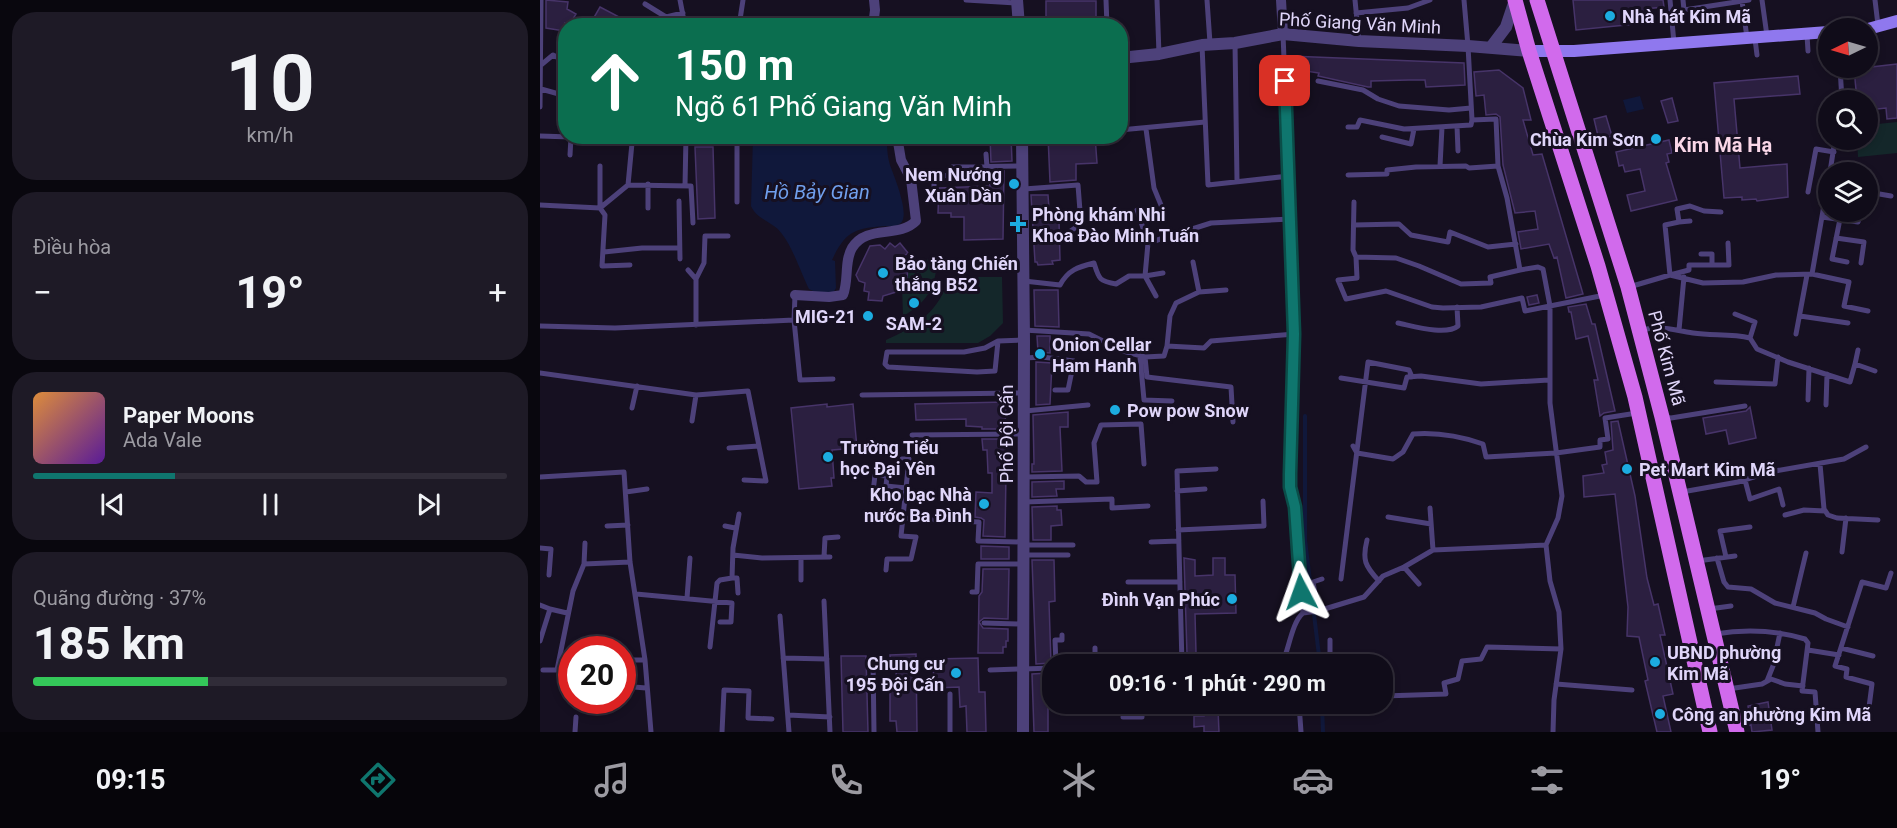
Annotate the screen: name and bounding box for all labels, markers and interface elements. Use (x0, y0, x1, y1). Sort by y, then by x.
place label: Nhà hát Kim Mã (1622, 6, 1751, 27)
street label: Phố Giang Văn Minh (1278, 8, 1442, 38)
marker: Nhà hát Kim Mã (1603, 9, 1617, 23)
north arrow (1818, 18, 1878, 78)
map controls (1818, 18, 1878, 222)
text: 10 (225, 38, 315, 129)
text: 150 m (675, 41, 794, 90)
icon: ahead (576, 42, 654, 120)
pin (1259, 55, 1310, 106)
icon: arrive (1268, 64, 1301, 97)
button: search (1818, 90, 1878, 150)
text: Ngõ 61 Phố Giang Văn Minh (675, 91, 1012, 123)
text: km/h (247, 123, 293, 147)
place label: Chùa Kim Sơn (1530, 129, 1644, 150)
marker: Chùa Kim Sơn (1649, 132, 1663, 146)
district label: Kim Mã Hạ (1674, 133, 1772, 157)
button: layers (1818, 162, 1878, 222)
place label: Nem Nướng Xuân Dần (905, 164, 1002, 206)
marker: Nem Nướng Xuân Dần (1007, 177, 1021, 191)
water label: Hồ Bảy Gian (764, 180, 870, 204)
place label: Phòng khám Nhi Khoa Đào Minh Tuấn (1032, 204, 1199, 246)
marker: Phòng khám Nhi Khoa Đào Minh Tuấn (1009, 215, 1027, 233)
text: Điều hòa (33, 235, 111, 259)
place label: Bảo tàng Chiến thắng B52 (895, 253, 1018, 295)
text: 19° (235, 266, 305, 319)
marker: Bảo tàng Chiến thắng B52 (876, 266, 890, 280)
text: − (33, 273, 52, 312)
text: + (488, 273, 507, 312)
marker: SAM-2 (907, 296, 921, 310)
place label: MIG-21 (795, 306, 856, 327)
street label: Phố Kim Mã (1644, 308, 1690, 408)
marker: MIG-21 (861, 309, 875, 323)
place label: SAM-2 (886, 313, 942, 334)
place label: Onion Cellar Ham Hanh (1052, 334, 1152, 376)
marker: Onion Cellar Ham Hanh (1033, 347, 1047, 361)
street label: Phố Đội Cấn (996, 385, 1017, 483)
place label: Pow pow Snow (1127, 400, 1249, 421)
text: Paper Moons (123, 403, 254, 428)
marker: Pow pow Snow (1108, 403, 1122, 417)
text: Ada Vale (123, 428, 202, 452)
place label: Trường Tiểu học Đại Yên (840, 437, 939, 479)
marker: Trường Tiểu học Đại Yên (821, 450, 835, 464)
place label: Pet Mart Kim Mã (1639, 459, 1776, 480)
marker: Pet Mart Kim Mã (1620, 462, 1634, 476)
place label: Kho bạc Nhà nước Ba Đình (864, 484, 972, 526)
icon: previous (96, 488, 129, 521)
icon: pause (254, 488, 287, 521)
icon: next (412, 488, 445, 521)
marker: Kho bạc Nhà nước Ba Đình (977, 497, 991, 511)
position arrow (1269, 560, 1333, 624)
text: Quãng đường · 37% (33, 586, 206, 610)
place label: Đình Vạn Phúc (1102, 589, 1220, 610)
marker: Đình Vạn Phúc (1225, 592, 1239, 606)
text: 185 km (33, 617, 185, 670)
speed limit sign: 20 (558, 636, 636, 714)
place label: UBND phường Kim Mã (1667, 642, 1781, 684)
place label: Chung cư 195 Đội Cấn (846, 653, 945, 695)
marker: UBND phường Kim Mã (1648, 655, 1662, 669)
marker: Chung cư 195 Đội Cấn (949, 666, 963, 680)
text: 09:16 · 1 phút · 290 m (1109, 671, 1326, 696)
place label: Công an phường Kim Mã (1672, 704, 1871, 725)
marker: Công an phường Kim Mã (1653, 707, 1667, 721)
icon: directions (357, 759, 399, 801)
icon: music (591, 759, 633, 801)
icon: phone (825, 759, 867, 801)
icon: climate (1058, 759, 1100, 801)
icon: car (1292, 759, 1334, 801)
icon: filters (1526, 759, 1568, 801)
text: 09:15 (96, 764, 165, 796)
text: 19° (1760, 764, 1801, 796)

